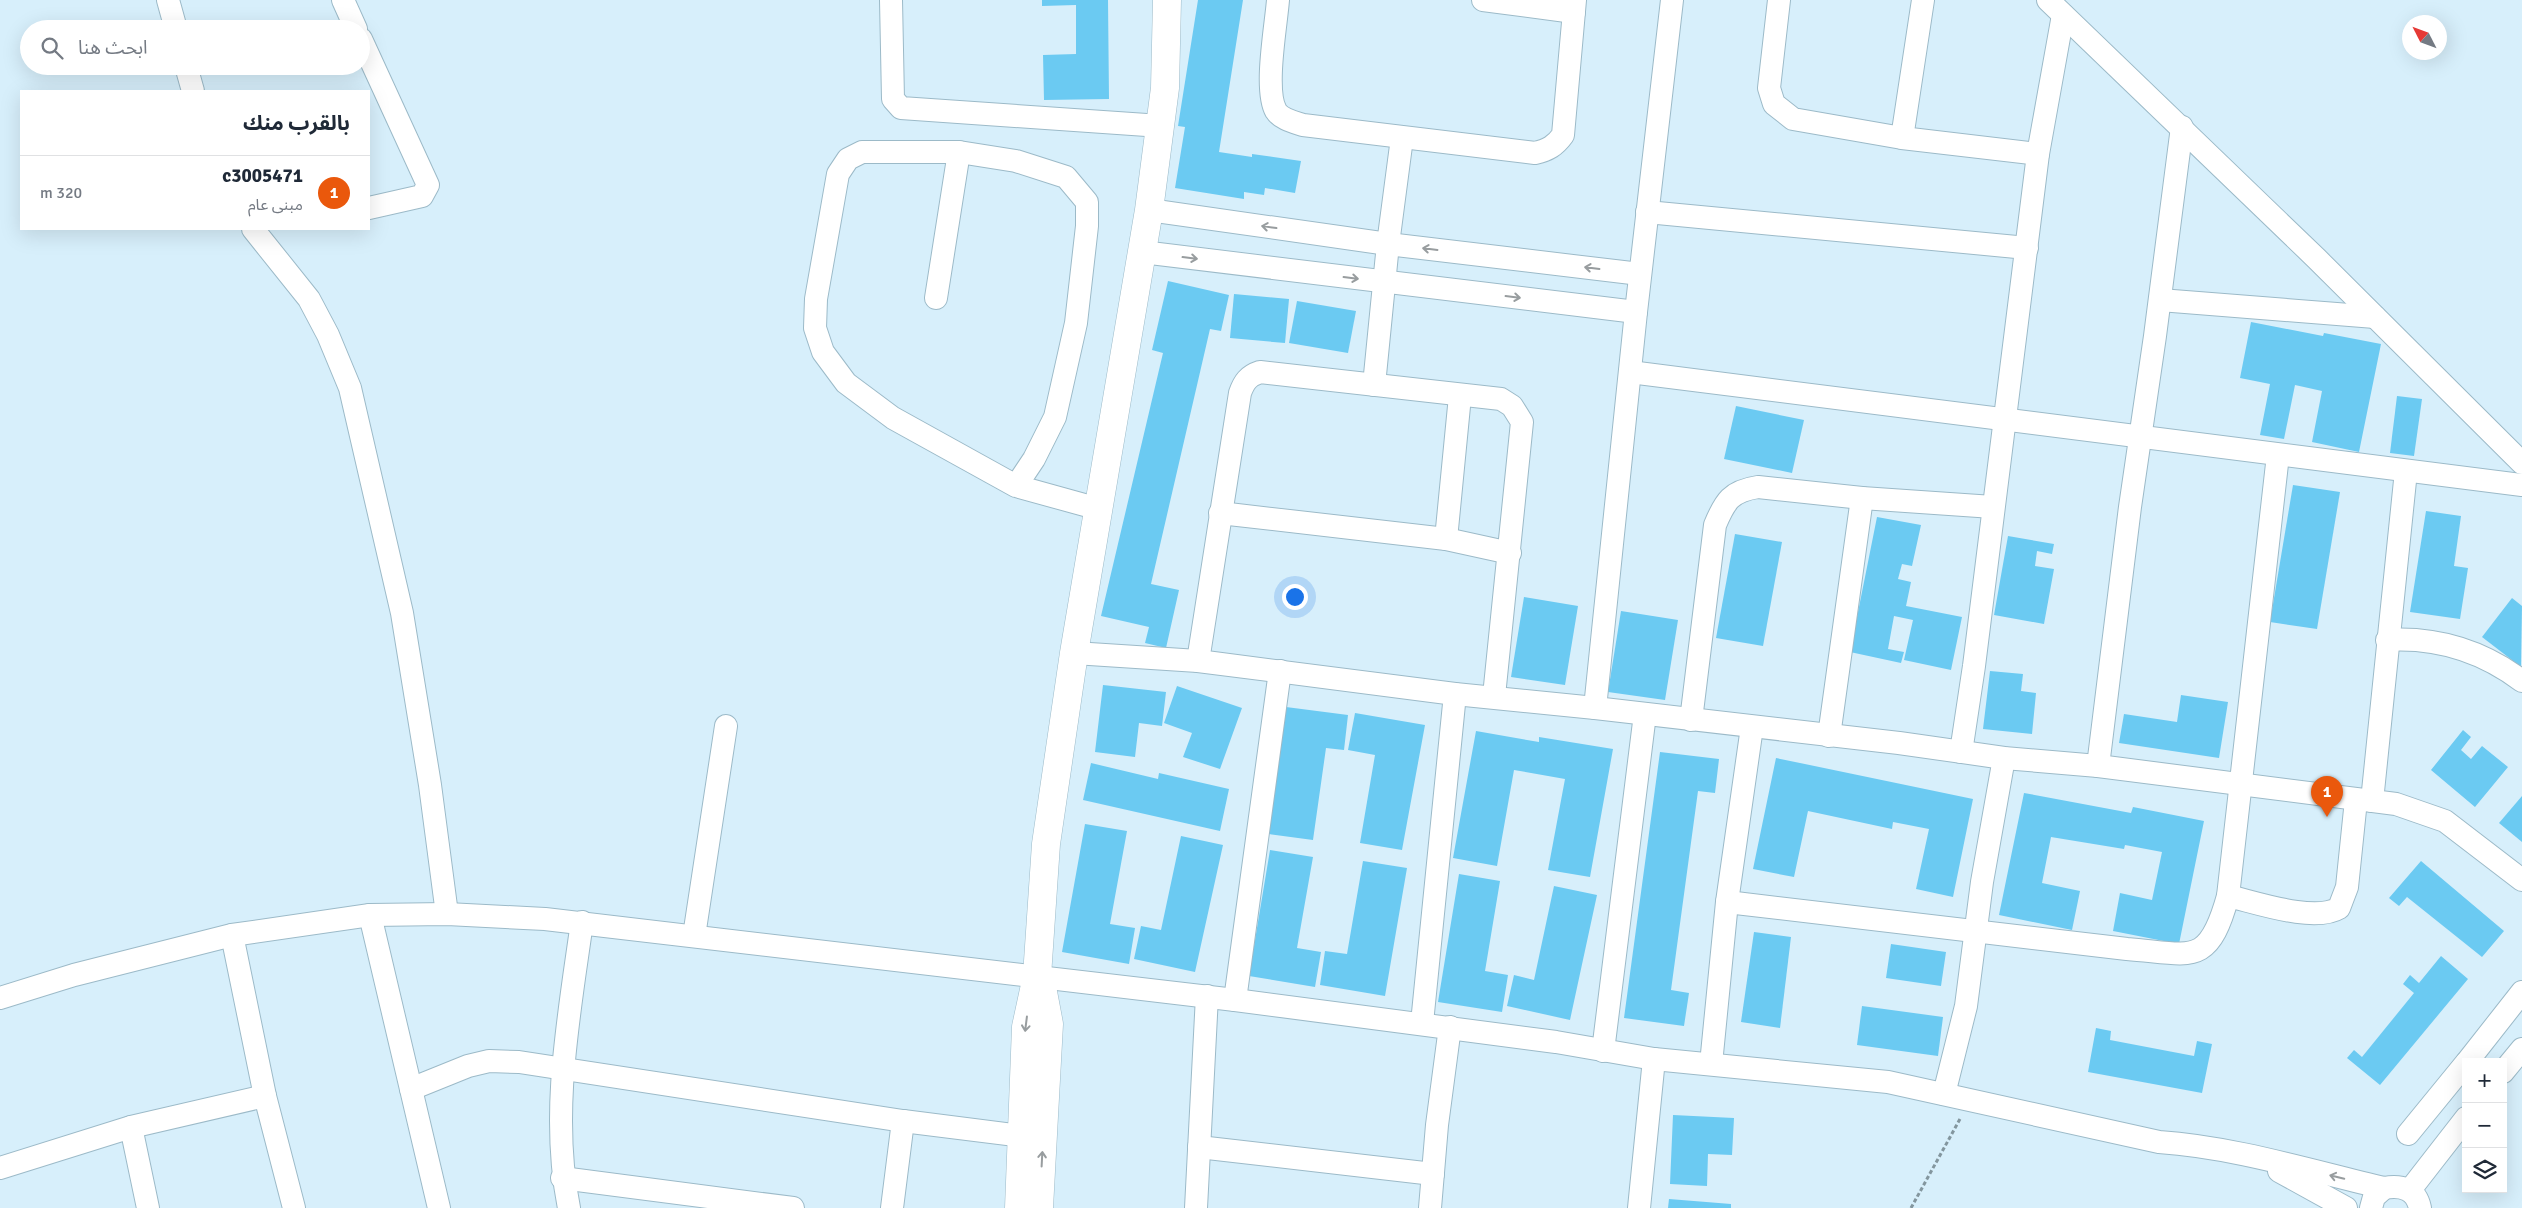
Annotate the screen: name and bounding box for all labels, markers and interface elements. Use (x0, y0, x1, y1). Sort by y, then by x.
north arrow (2402, 15, 2447, 60)
search box (20, 20, 370, 75)
icon: search (38, 34, 66, 62)
text: ابحث هنا (78, 36, 148, 60)
text: بالقرب منك (243, 110, 350, 136)
text: c3005471 (222, 164, 303, 188)
text: 320 m (40, 183, 82, 203)
text: 1 (330, 183, 338, 203)
text: مبنى عام (248, 195, 303, 215)
one-way arrow (1262, 222, 1278, 232)
one-way arrow (1423, 244, 1439, 254)
one-way arrow (1182, 253, 1198, 263)
one-way arrow (1584, 263, 1600, 273)
one-way arrow (1343, 273, 1359, 283)
one-way arrow (1504, 292, 1520, 302)
your location (1282, 584, 1308, 610)
pin: 1 (2311, 776, 2343, 817)
one-way arrow (1021, 1016, 1031, 1032)
map controls (2462, 1058, 2507, 1193)
button: + (2462, 1058, 2507, 1103)
button: − (2462, 1103, 2507, 1148)
button: layers (2462, 1148, 2507, 1193)
one-way arrow (1037, 1152, 1046, 1168)
one-way arrow (2329, 1172, 2345, 1181)

